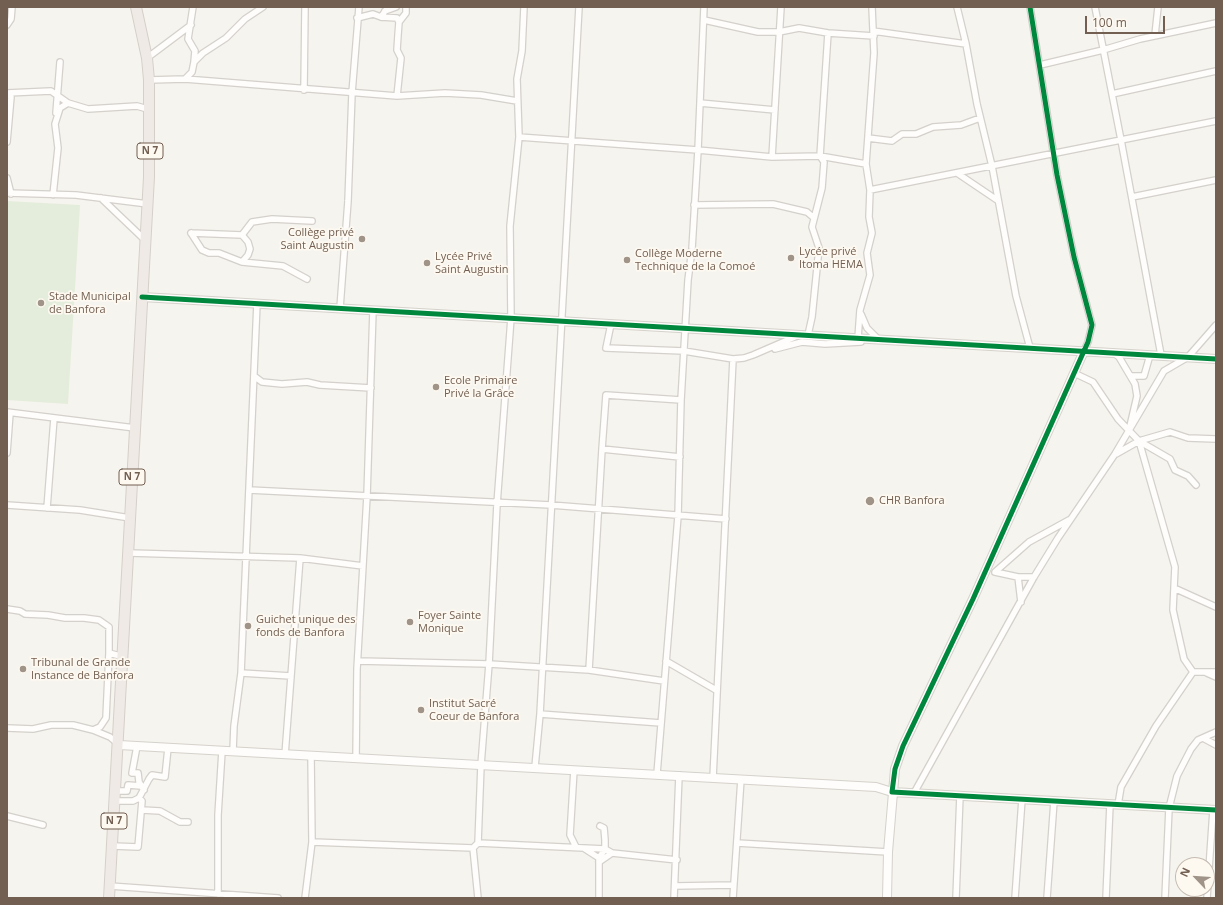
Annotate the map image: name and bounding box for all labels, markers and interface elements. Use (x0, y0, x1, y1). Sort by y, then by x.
scale bar (1087, 8, 1167, 34)
text: 100 m (1092, 14, 1127, 31)
road number: N 7 (137, 143, 163, 159)
place label: Collège privé Saint Augustin (280, 226, 354, 252)
marker: Collège privé Saint Augustin (357, 234, 367, 244)
place label: Lycée privé Itoma HEMA (799, 245, 863, 271)
place label: Collège Moderne Technique de la Comoé (635, 247, 755, 273)
place label: Lycée Privé Saint Augustin (435, 250, 509, 276)
marker: Lycée privé Itoma HEMA (786, 253, 796, 263)
marker: Collège Moderne Technique de la Comoé (622, 255, 632, 265)
marker: Lycée Privé Saint Augustin (422, 258, 432, 268)
place label: Stade Municipal de Banfora (49, 290, 131, 316)
marker: Stade Municipal de Banfora (36, 298, 46, 308)
place label: Ecole Primaire Privé la Grâce (444, 374, 517, 400)
marker: Ecole Primaire Privé la Grâce (431, 382, 441, 392)
road number: N 7 (119, 469, 145, 485)
place label: CHR Banfora (879, 494, 945, 508)
marker: CHR Banfora (864, 495, 876, 507)
place label: Foyer Sainte Monique (418, 609, 481, 635)
place label: Guichet unique des fonds de Banfora (256, 613, 355, 639)
marker: Foyer Sainte Monique (405, 617, 415, 627)
marker: Guichet unique des fonds de Banfora (243, 621, 253, 631)
place label: Tribunal de Grande Instance de Banfora (31, 656, 134, 682)
marker: Tribunal de Grande Instance de Banfora (18, 664, 28, 674)
place label: Institut Sacré Coeur de Banfora (429, 697, 519, 723)
marker: Institut Sacré Coeur de Banfora (416, 705, 426, 715)
road number: N 7 (101, 813, 127, 829)
north arrow (1175, 857, 1215, 897)
text: N (1176, 865, 1193, 879)

